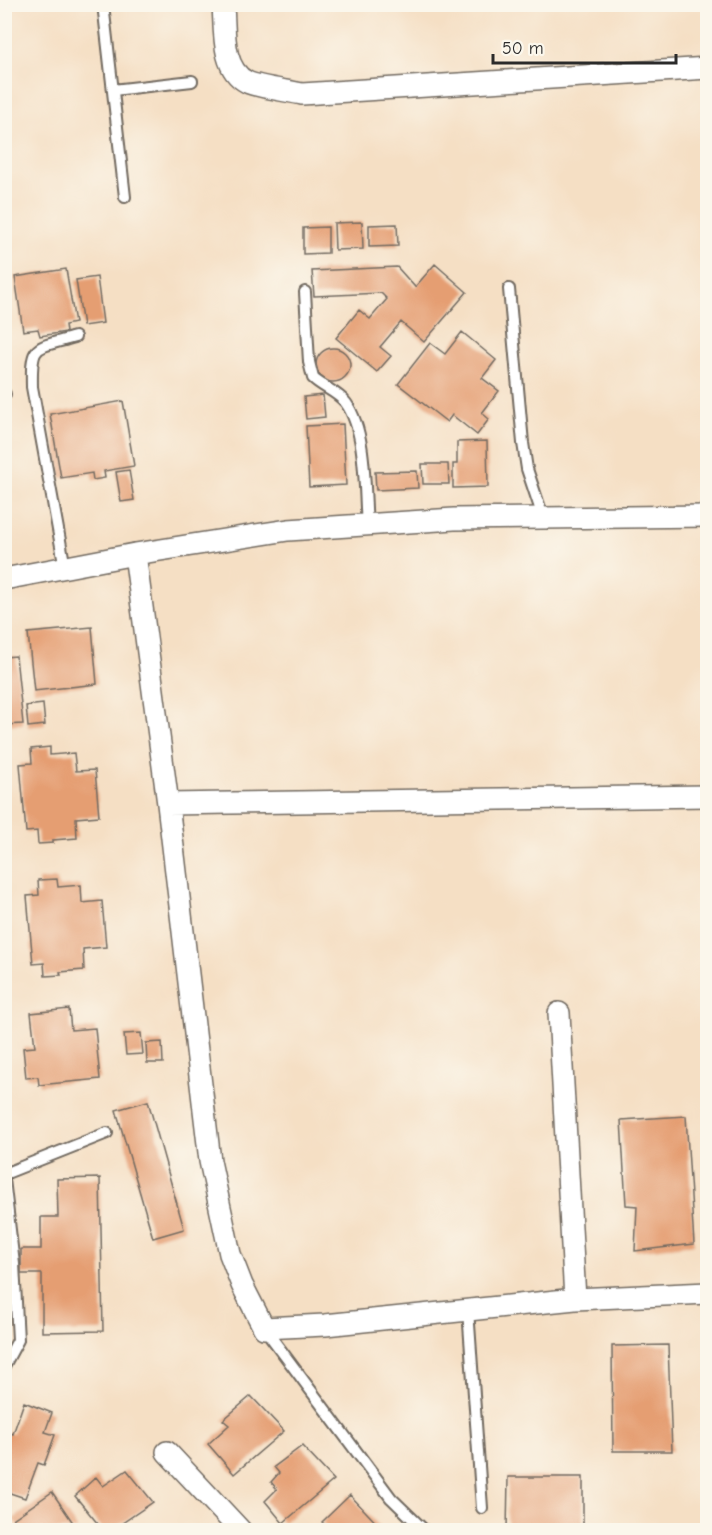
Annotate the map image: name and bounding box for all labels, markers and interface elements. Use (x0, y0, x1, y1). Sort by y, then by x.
scale bar (493, 27, 676, 65)
text: 50 m (502, 38, 544, 59)

